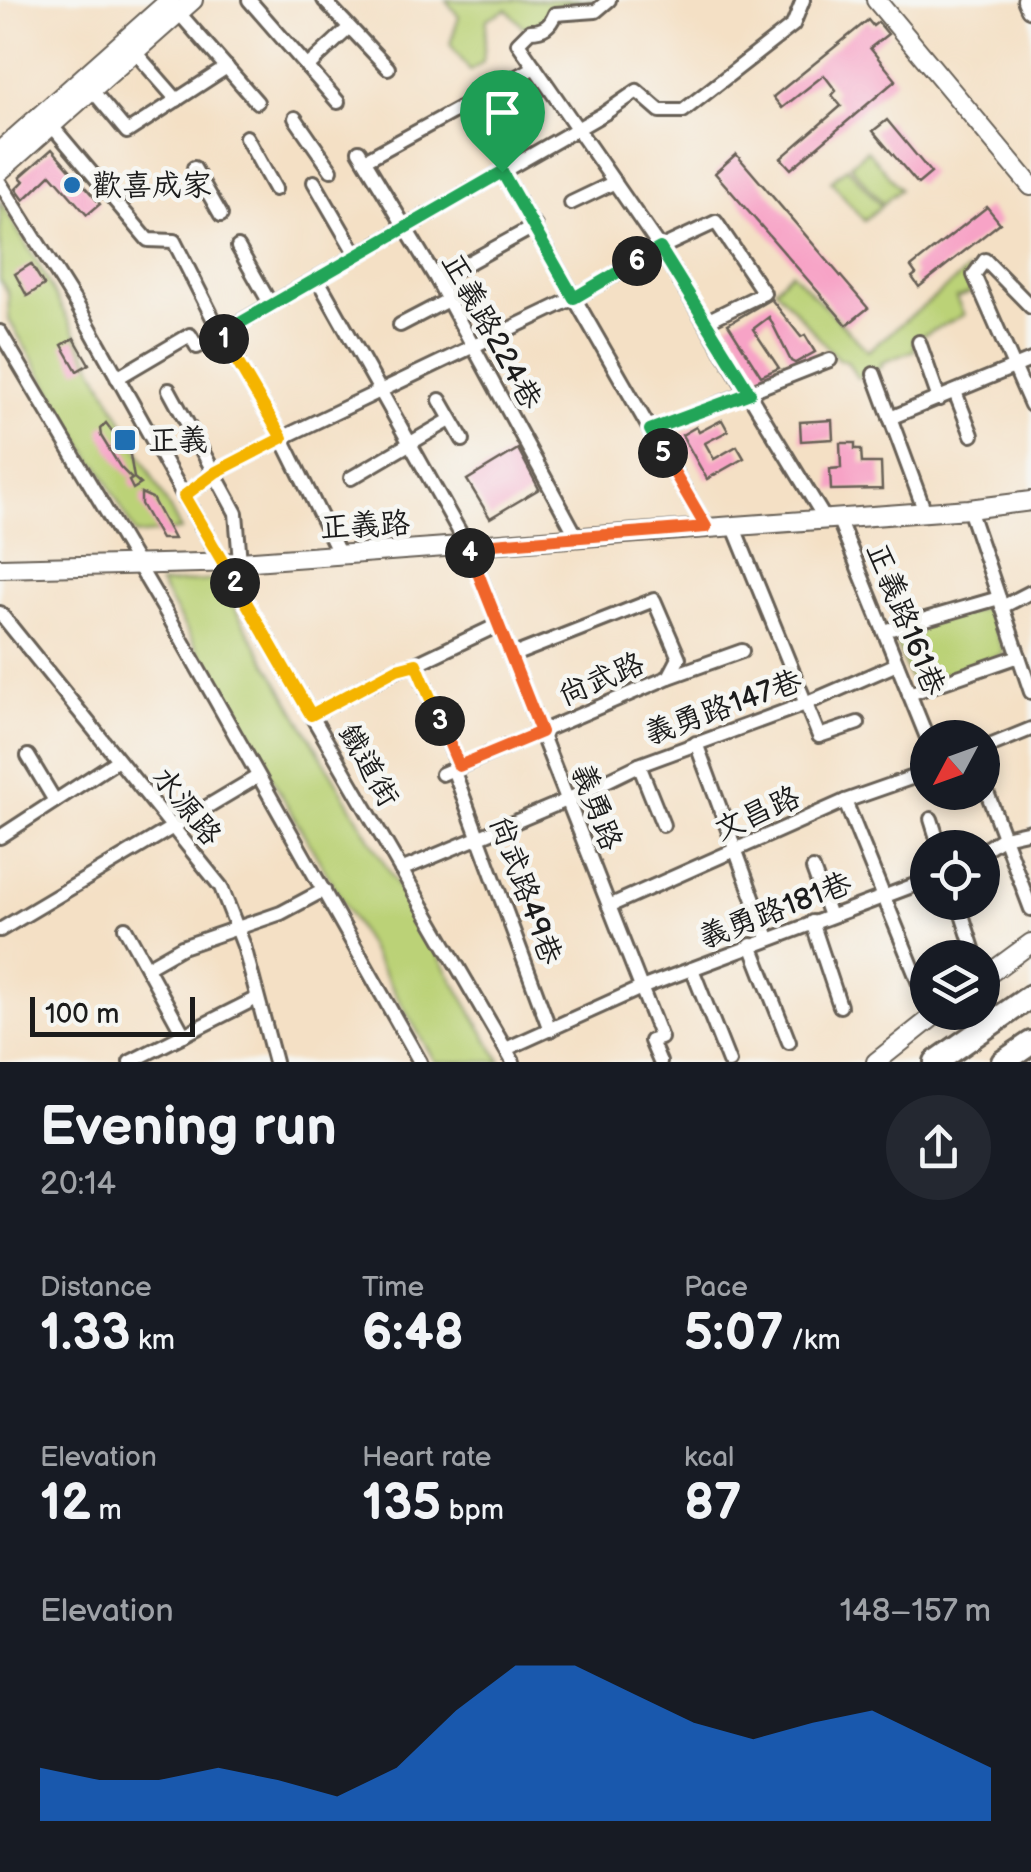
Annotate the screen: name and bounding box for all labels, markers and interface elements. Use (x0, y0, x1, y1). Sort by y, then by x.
pin (460, 70, 545, 173)
icon: arrive (475, 85, 530, 140)
place label: 歡喜成家 (92, 168, 212, 204)
marker: 歡喜成家 (61, 174, 83, 196)
pin: 6 (612, 236, 662, 286)
text: 6 (629, 244, 645, 277)
street label: 正義路224巷 (433, 247, 549, 416)
pin: 1 (199, 314, 249, 364)
text: 1 (218, 322, 230, 355)
place label: 正義 (148, 423, 208, 459)
marker: 正義 (112, 427, 138, 453)
pin: 5 (638, 428, 688, 478)
text: 5 (655, 436, 671, 469)
street label: 正義路 (319, 506, 411, 546)
pin: 4 (445, 528, 495, 578)
text: 4 (462, 536, 478, 569)
street label: 正義路161巷 (858, 538, 952, 701)
pin: 2 (210, 558, 260, 608)
text: 2 (227, 566, 243, 599)
street label: 尚武路 (553, 646, 650, 714)
street label: 義勇路147巷 (640, 663, 807, 753)
pin: 3 (415, 696, 465, 746)
text: 3 (432, 704, 448, 737)
street label: 鐵道街 (330, 718, 406, 813)
north arrow (910, 720, 1000, 810)
map controls (910, 720, 1000, 1030)
street label: 義勇路 (563, 759, 629, 856)
street label: 水源路 (144, 760, 229, 853)
street label: 文昌路 (709, 779, 806, 849)
street label: 尚武路49巷 (482, 811, 569, 970)
button: locate (910, 830, 1000, 920)
street label: 義勇路181巷 (694, 865, 857, 957)
button: layers (910, 940, 1000, 1030)
scale bar (30, 992, 195, 1036)
text: 100 m (45, 998, 119, 1031)
text: Evening run (40, 1094, 337, 1161)
button: share (886, 1095, 991, 1200)
text: 20:14 (40, 1165, 116, 1204)
text: Distance (40, 1271, 152, 1304)
text: Time (362, 1271, 424, 1304)
text: Pace (684, 1271, 748, 1304)
text: 1.33 (40, 1304, 130, 1364)
text: 6:48 (362, 1304, 464, 1364)
text: 5:07 (684, 1304, 784, 1364)
text: km (130, 1324, 175, 1357)
text: /km (784, 1324, 841, 1357)
text: Elevation (40, 1441, 157, 1474)
text: Heart rate (362, 1441, 491, 1474)
text: kcal (684, 1441, 734, 1474)
text: 12 (40, 1474, 91, 1534)
text: 135 (362, 1474, 441, 1534)
text: 87 (684, 1474, 742, 1534)
text: m (91, 1494, 122, 1527)
text: bpm (441, 1494, 504, 1527)
text: Elevation (40, 1592, 173, 1631)
text: 148–157 m (840, 1592, 991, 1631)

